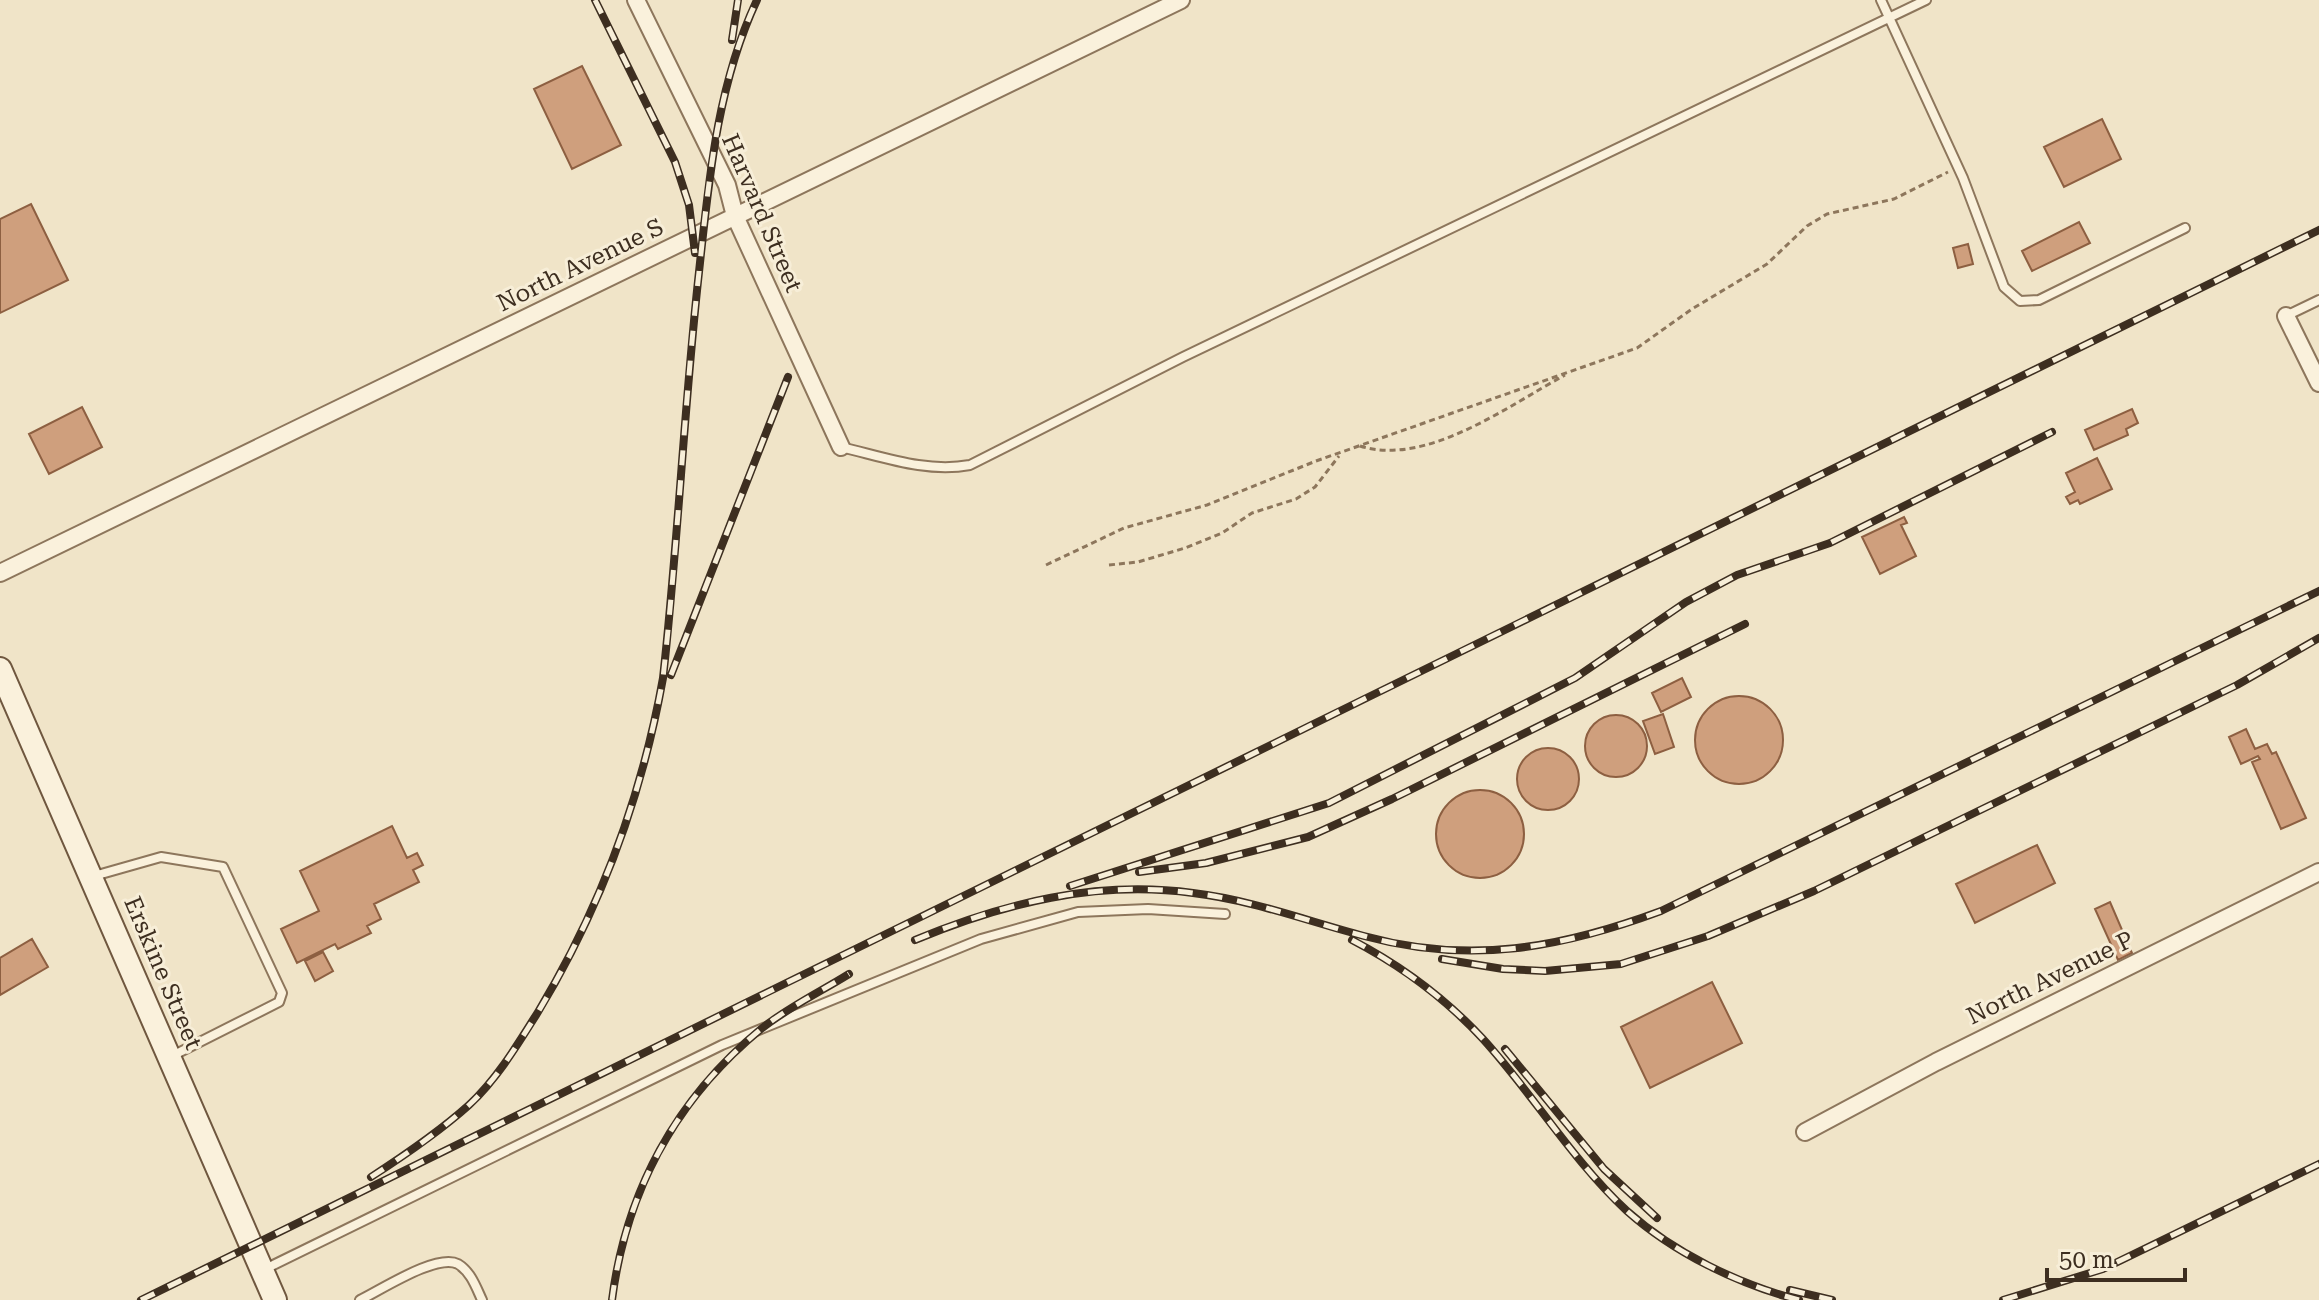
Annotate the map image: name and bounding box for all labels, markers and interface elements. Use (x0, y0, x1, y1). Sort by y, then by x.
street label: Harvard Street (716, 130, 808, 296)
street label: North Avenue S (492, 213, 668, 317)
street label: Erskine Street (118, 892, 208, 1054)
street label: North Avenue P (1962, 926, 2138, 1030)
scale bar (2047, 1232, 2185, 1282)
text: 50 m (2059, 1246, 2114, 1274)

